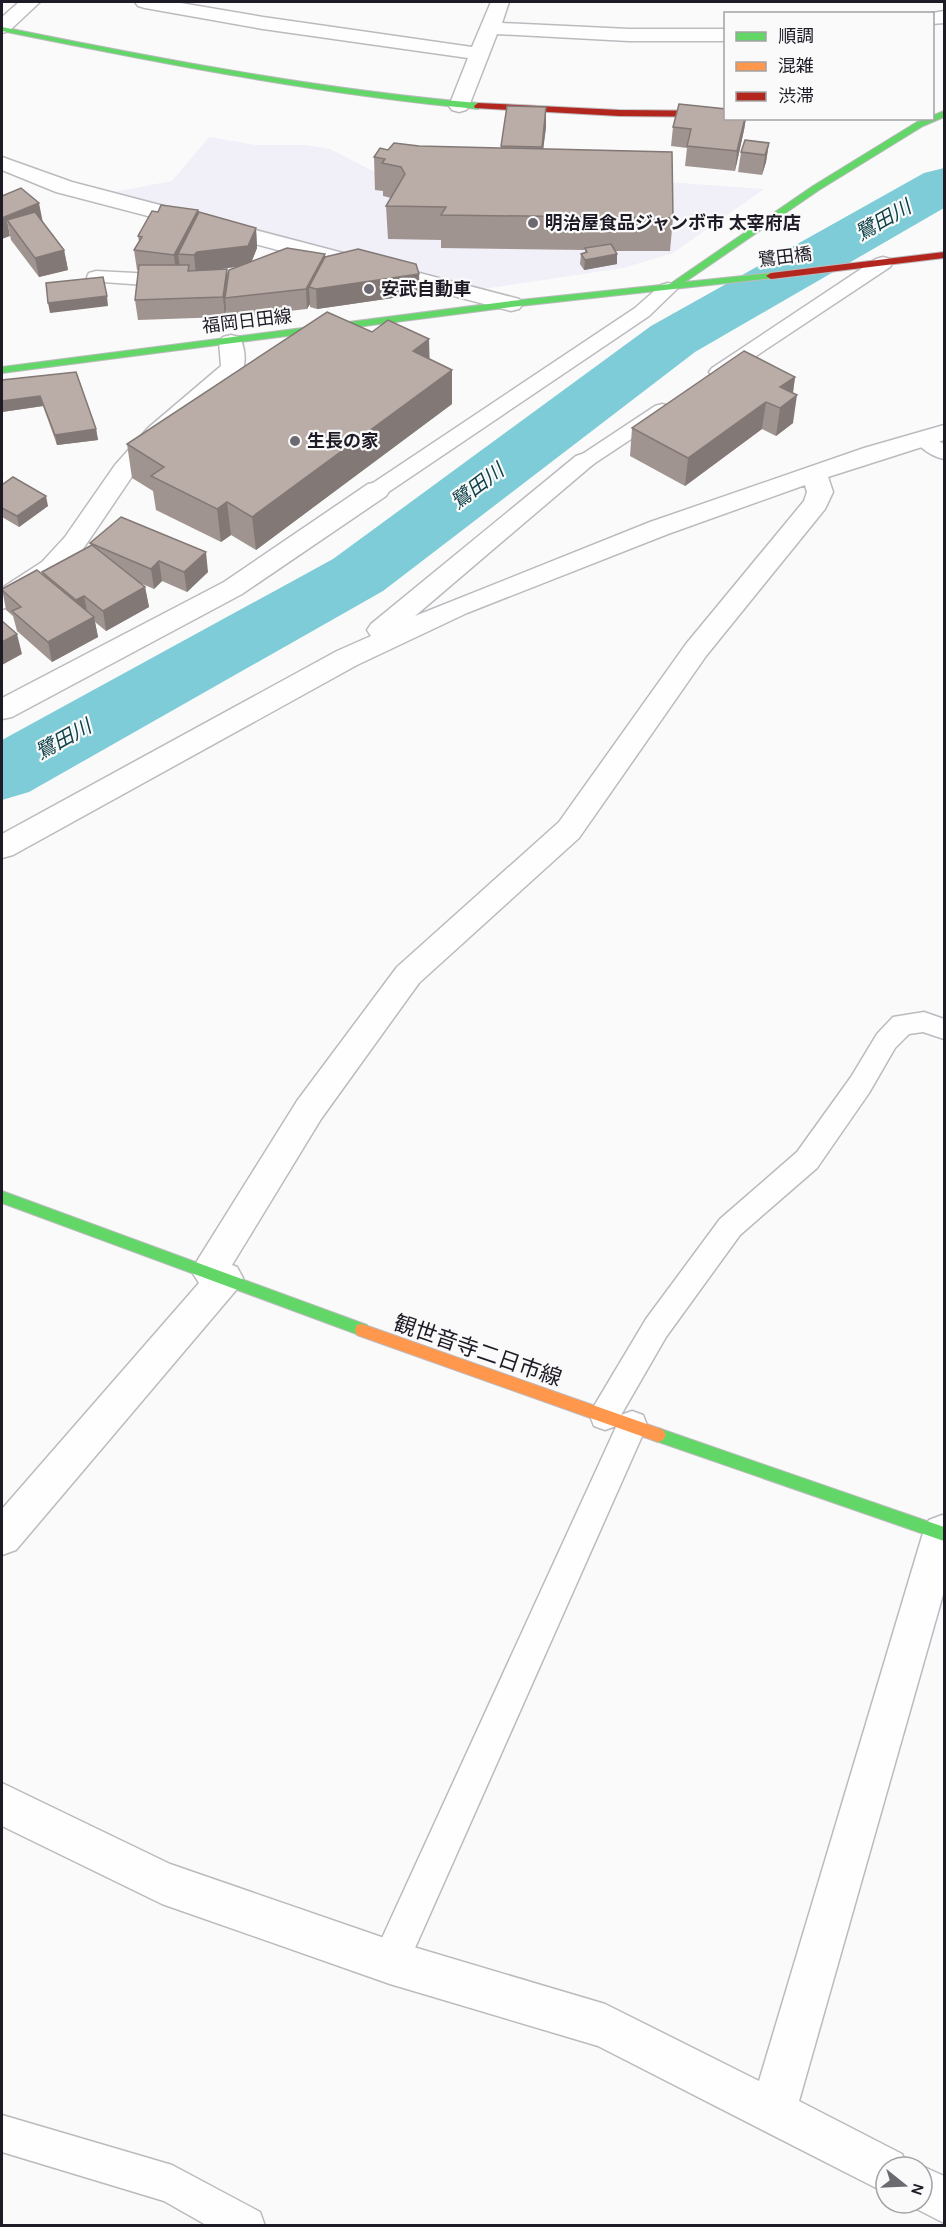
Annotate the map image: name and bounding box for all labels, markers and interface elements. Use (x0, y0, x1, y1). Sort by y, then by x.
legend (724, 12, 934, 120)
text: 順調 (778, 25, 814, 47)
text: 混雑 (778, 55, 814, 77)
text: 渋滞 (778, 85, 814, 107)
water label: 鷺田川 (852, 194, 917, 245)
place label: 明治屋食品ジャンボ市 太宰府店 (545, 212, 801, 234)
marker: 明治屋食品ジャンボ市 太宰府店 (526, 216, 540, 230)
street label: 鷺田橋 (757, 243, 813, 271)
place label: 安武自動車 (381, 278, 471, 300)
marker: 安武自動車 (362, 282, 376, 296)
street label: 福岡日田線 (201, 305, 293, 337)
place label: 生長の家 (307, 430, 379, 452)
marker: 生長の家 (288, 434, 302, 448)
water label: 鷺田川 (446, 458, 510, 514)
water label: 鷺田川 (31, 714, 97, 764)
street label: 観世音寺二日市線 (390, 1310, 565, 1392)
north arrow (874, 2155, 934, 2215)
text: N (907, 2181, 929, 2198)

